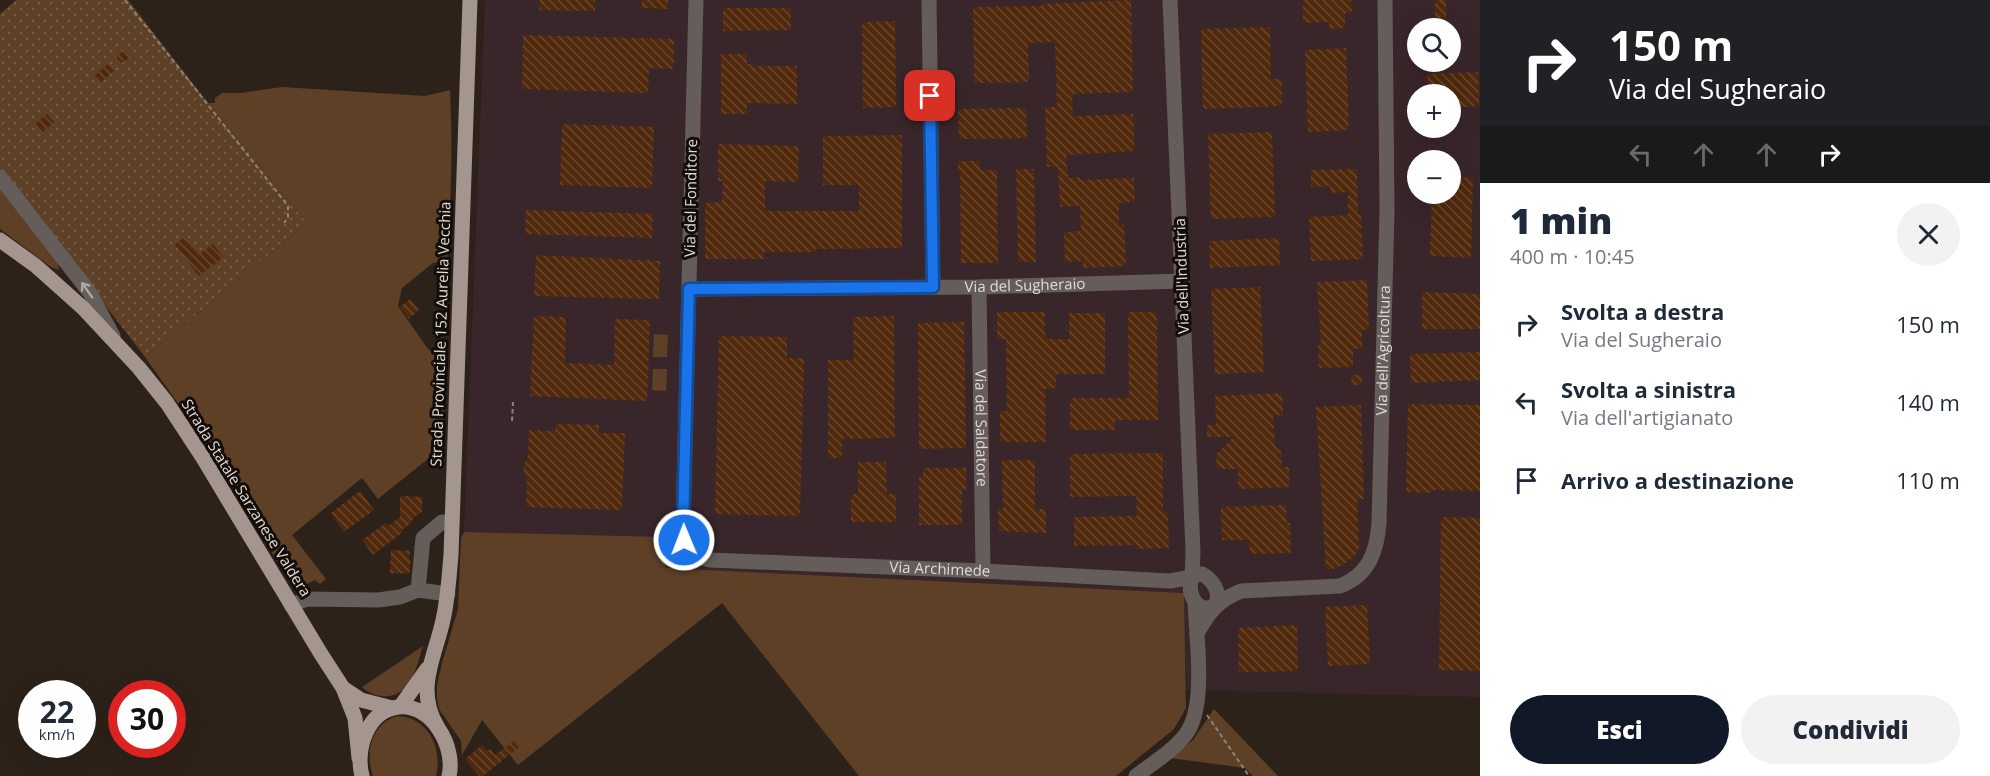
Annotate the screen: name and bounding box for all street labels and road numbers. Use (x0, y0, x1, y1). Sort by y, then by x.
street label: Via del Fonditore (679, 139, 701, 257)
street label: Strada Provinciale 152 Aurelia Vecchia (425, 201, 455, 467)
street label: Via dell'Industria (1169, 218, 1193, 334)
street label: Via del Sugheraio (964, 273, 1086, 296)
street label: Via dell'Agricoltura (1371, 285, 1394, 416)
street label: Via del Saldatore (971, 369, 993, 487)
street label: Strada Statale Sarzanese Valdera (178, 395, 316, 600)
street label: Via Archimede (889, 556, 991, 580)

